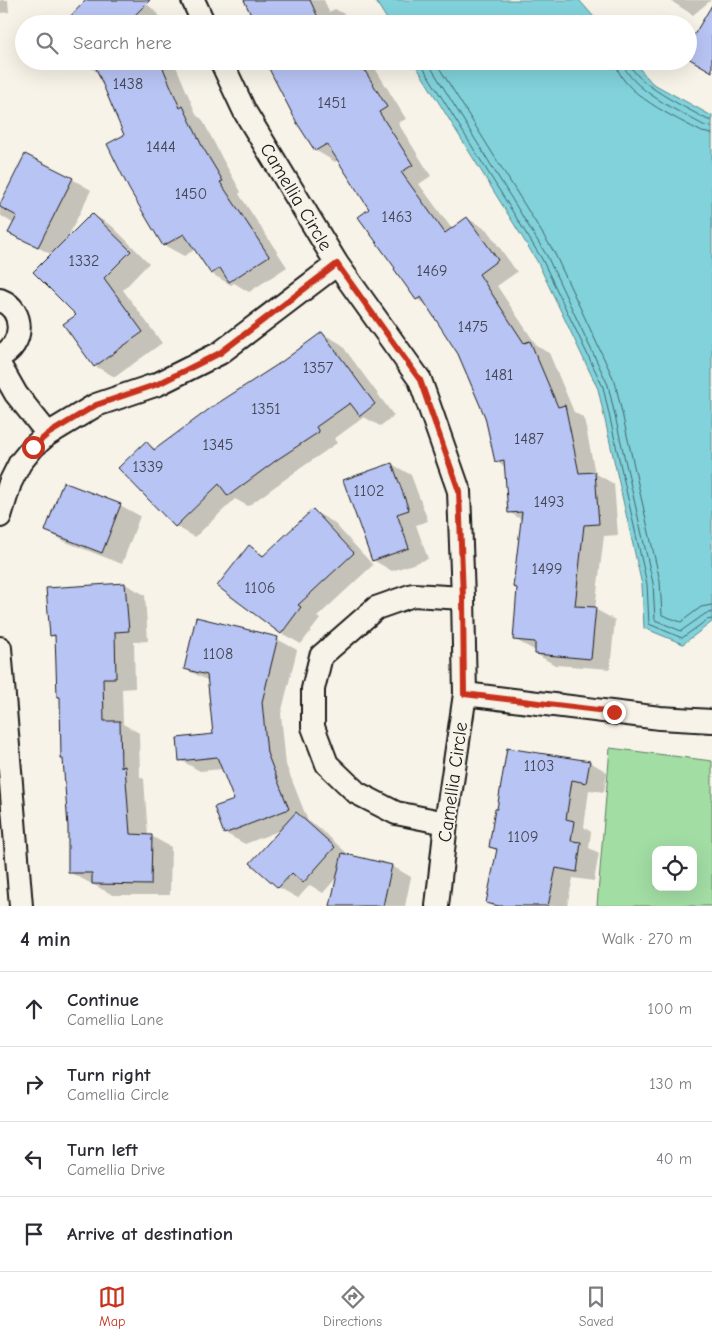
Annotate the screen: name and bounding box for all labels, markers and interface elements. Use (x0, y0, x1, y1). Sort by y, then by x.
search box (15, 15, 697, 70)
icon: search (33, 29, 61, 57)
text: Search here (73, 32, 172, 54)
house number: 1438 (113, 75, 143, 93)
house number: 1451 (317, 94, 347, 112)
house number: 1444 (146, 138, 176, 156)
street label: Camellia Circle (255, 139, 337, 255)
house number: 1450 (175, 185, 207, 203)
house number: 1463 (382, 208, 412, 226)
house number: 1332 (69, 252, 99, 270)
house number: 1469 (416, 262, 448, 280)
house number: 1475 (458, 318, 488, 336)
house number: 1357 (303, 359, 334, 377)
house number: 1481 (485, 366, 513, 384)
house number: 1351 (251, 400, 281, 418)
house number: 1487 (514, 430, 544, 448)
route start (22, 436, 45, 459)
house number: 1345 (203, 436, 233, 454)
house number: 1339 (132, 458, 164, 476)
house number: 1102 (354, 482, 384, 500)
house number: 1493 (534, 493, 564, 511)
house number: 1499 (531, 560, 563, 578)
house number: 1106 (244, 579, 276, 597)
house number: 1108 (203, 645, 233, 663)
route end (603, 701, 626, 724)
street label: Camellia Circle (434, 720, 472, 844)
house number: 1103 (524, 757, 554, 775)
house number: 1109 (508, 828, 538, 846)
map controls (652, 846, 697, 891)
button: locate (652, 846, 697, 891)
text: 4 min (20, 927, 71, 951)
text: Walk · 270 m (602, 930, 692, 948)
text: Continue (67, 989, 139, 1011)
icon: ahead (20, 995, 48, 1023)
text: 100 m (648, 1000, 692, 1018)
text: Camellia Lane (67, 1011, 163, 1029)
text: Turn right (67, 1064, 151, 1086)
icon: right (20, 1070, 48, 1098)
text: 130 m (649, 1075, 692, 1093)
text: Camellia Circle (67, 1086, 169, 1104)
text: Turn left (67, 1139, 138, 1161)
icon: left (20, 1145, 48, 1173)
text: 40 m (656, 1150, 692, 1168)
text: Camellia Drive (67, 1161, 165, 1179)
icon: arrive (20, 1220, 48, 1248)
text: Arrive at destination (67, 1223, 233, 1245)
tab: Map (98, 1283, 126, 1330)
tab: Directions (323, 1283, 382, 1330)
tab: Saved (579, 1283, 614, 1330)

